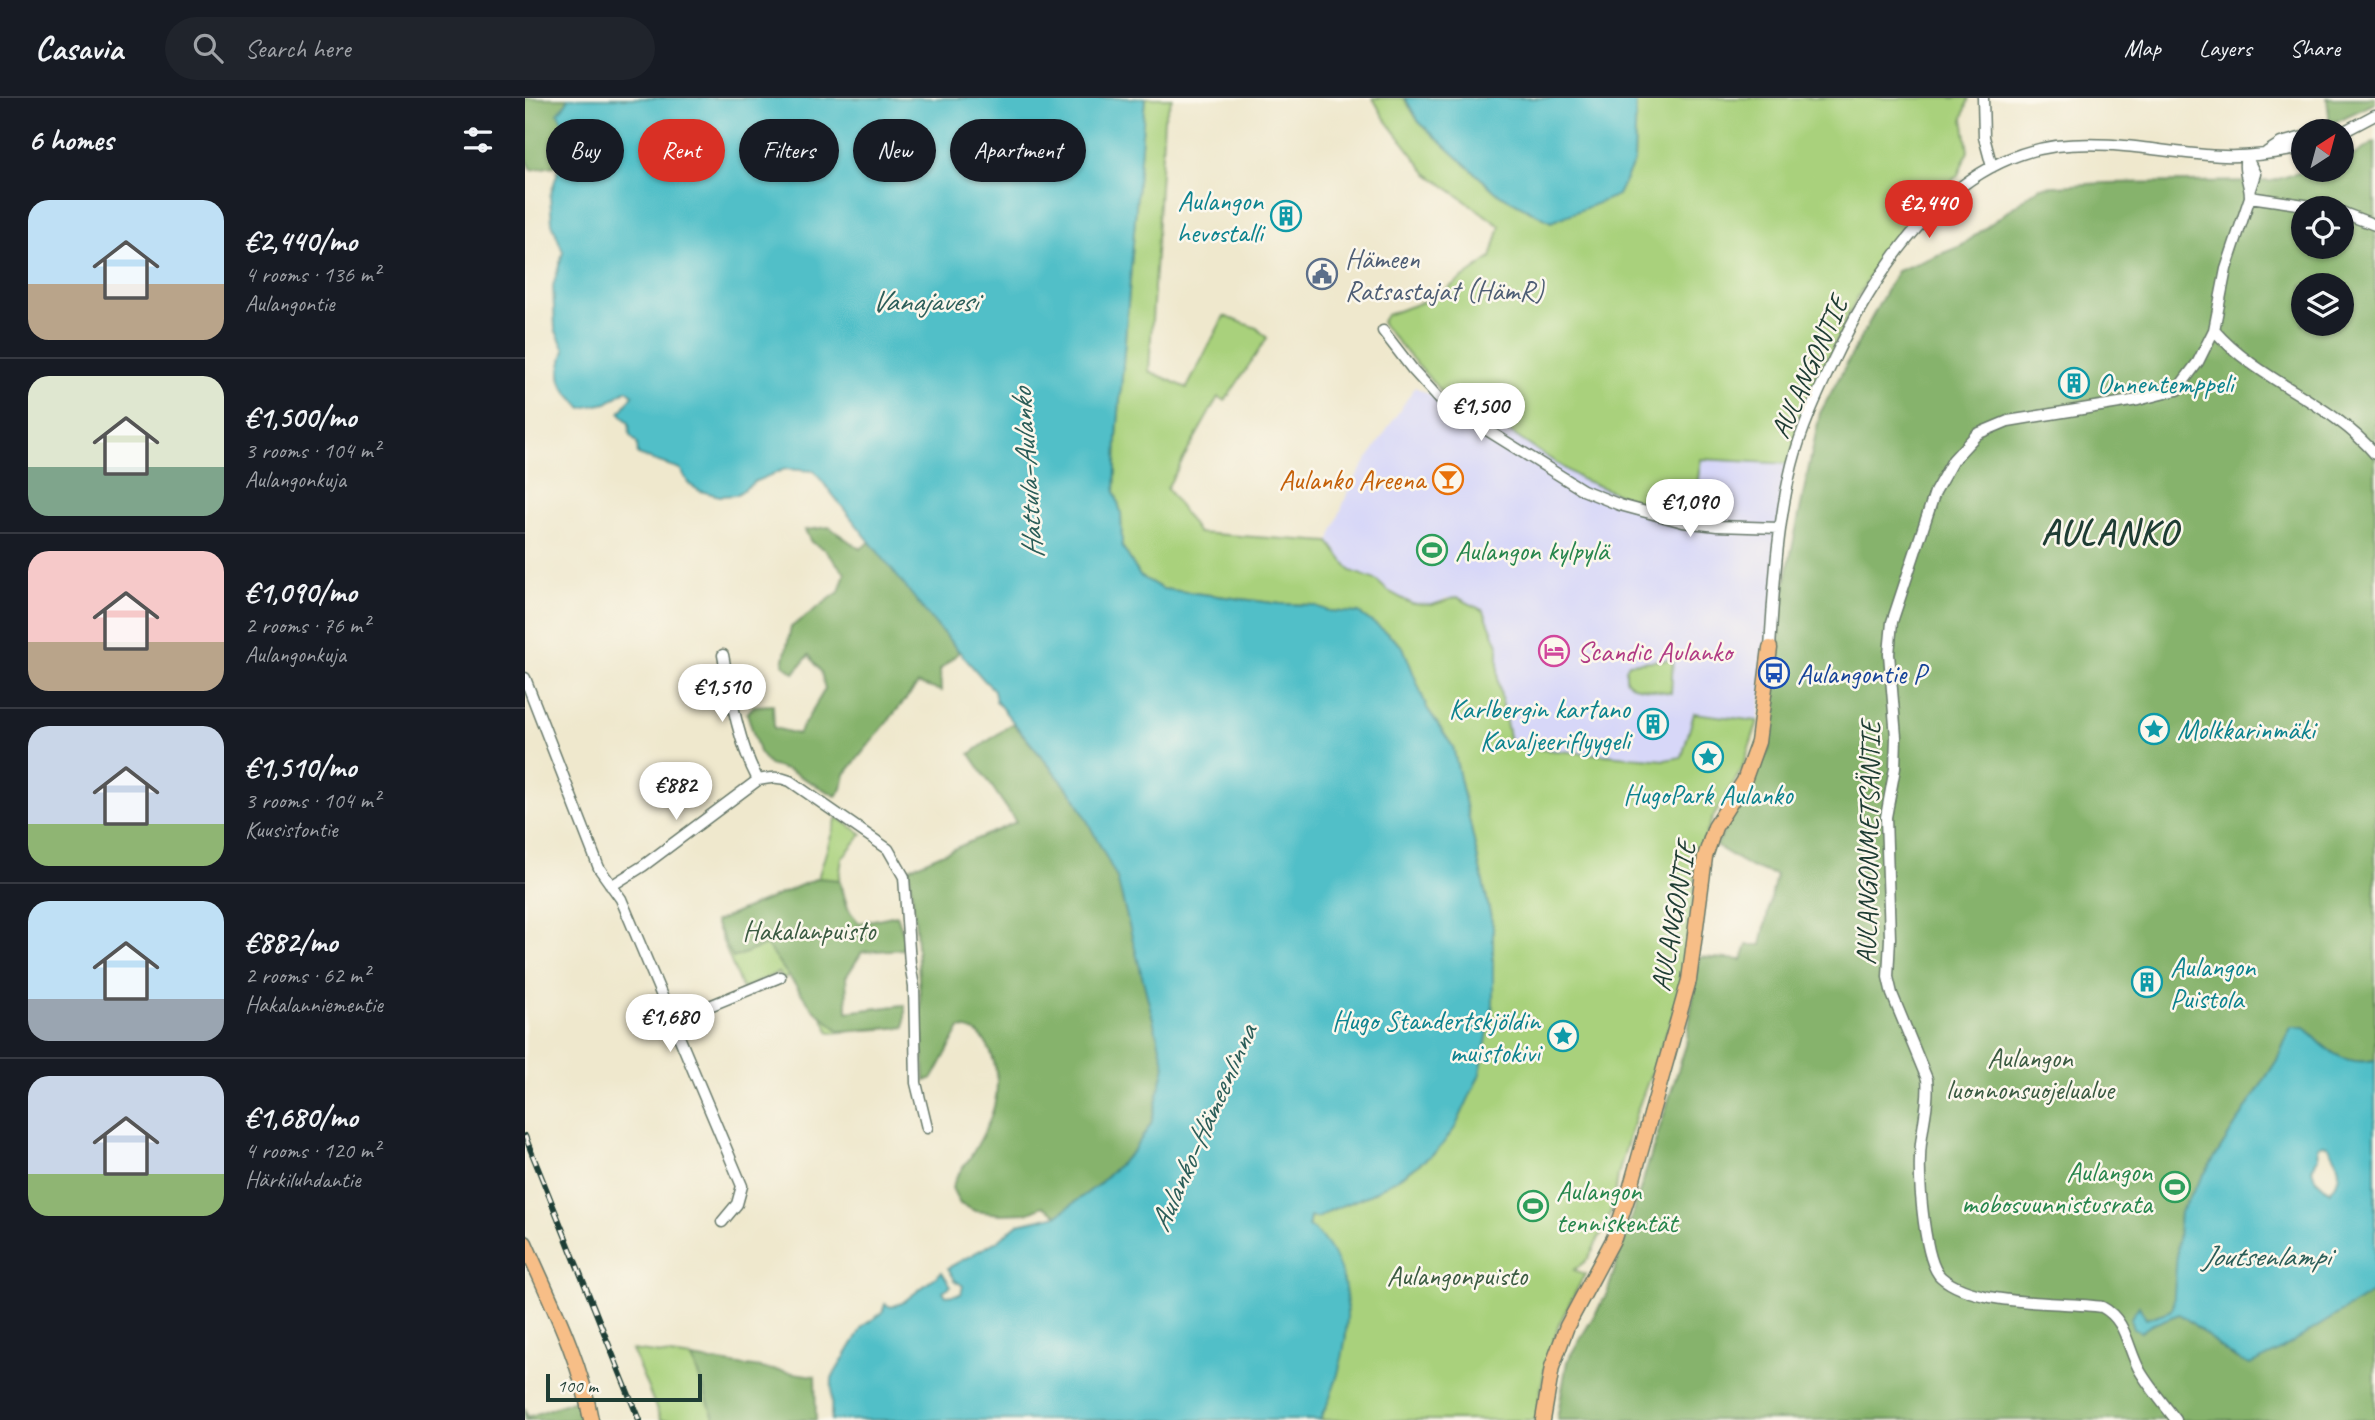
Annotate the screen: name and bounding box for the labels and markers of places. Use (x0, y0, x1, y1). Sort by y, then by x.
pin: €2,440 (1872, 180, 1986, 240)
place label: Aulangon hevostalli (1177, 183, 1267, 250)
building icon: Aulangon hevostalli (1269, 199, 1303, 233)
place label: Hämeen Ratsastajat (HämR) (1345, 241, 1545, 308)
public building icon: Hämeen Ratsastajat (HämR) (1305, 257, 1339, 291)
building icon: Onnentemppeli (2057, 366, 2091, 400)
place label: Onnentemppeli (2097, 366, 2237, 401)
pin: €1,500 (1424, 384, 1538, 443)
place label: Aulanko Areena (1279, 462, 1428, 497)
bar icon: Aulanko Areena (1431, 462, 1465, 496)
pin: €1,090 (1633, 480, 1747, 539)
sports icon: Aulangon kylpylä (1415, 533, 1449, 567)
place label: Aulangon kylpylä (1455, 533, 1611, 568)
hotel icon: Scandic Aulanko (1537, 634, 1571, 668)
place label: Scandic Aulanko (1577, 634, 1735, 669)
bus stop icon: Aulangontie P (1757, 656, 1791, 690)
place label: Aulangontie P (1797, 656, 1930, 691)
pin: €1,510 (665, 664, 779, 724)
place label: Karlbergin kartano Kavaljeeriflyygeli (1449, 691, 1634, 758)
building icon: Karlbergin kartano Kavaljeeriflyygeli (1636, 707, 1670, 741)
place icon: Molkkarinmäki (2137, 712, 2171, 746)
place label: Molkkarinmäki (2177, 712, 2319, 747)
place icon: HugoPark Aulanko (1691, 740, 1725, 774)
pin: €882 (635, 762, 717, 822)
place label: HugoPark Aulanko (1623, 777, 1795, 812)
place label: Aulangon Puistola (2170, 949, 2257, 1016)
building icon: Aulangon Puistola (2130, 965, 2164, 999)
pin: €1,680 (613, 995, 727, 1054)
place label: Hugo Standertskjöldin muistokivi (1332, 1003, 1544, 1070)
place icon: Hugo Standertskjöldin muistokivi (1546, 1019, 1580, 1053)
place label: Aulangon mobosuunnistusrata (1962, 1154, 2154, 1221)
sports icon: Aulangon mobosuunnistusrata (2158, 1170, 2192, 1204)
place label: Aulangon tenniskentät (1556, 1173, 1680, 1240)
sports icon: Aulangon tenniskentät (1516, 1189, 1550, 1223)

